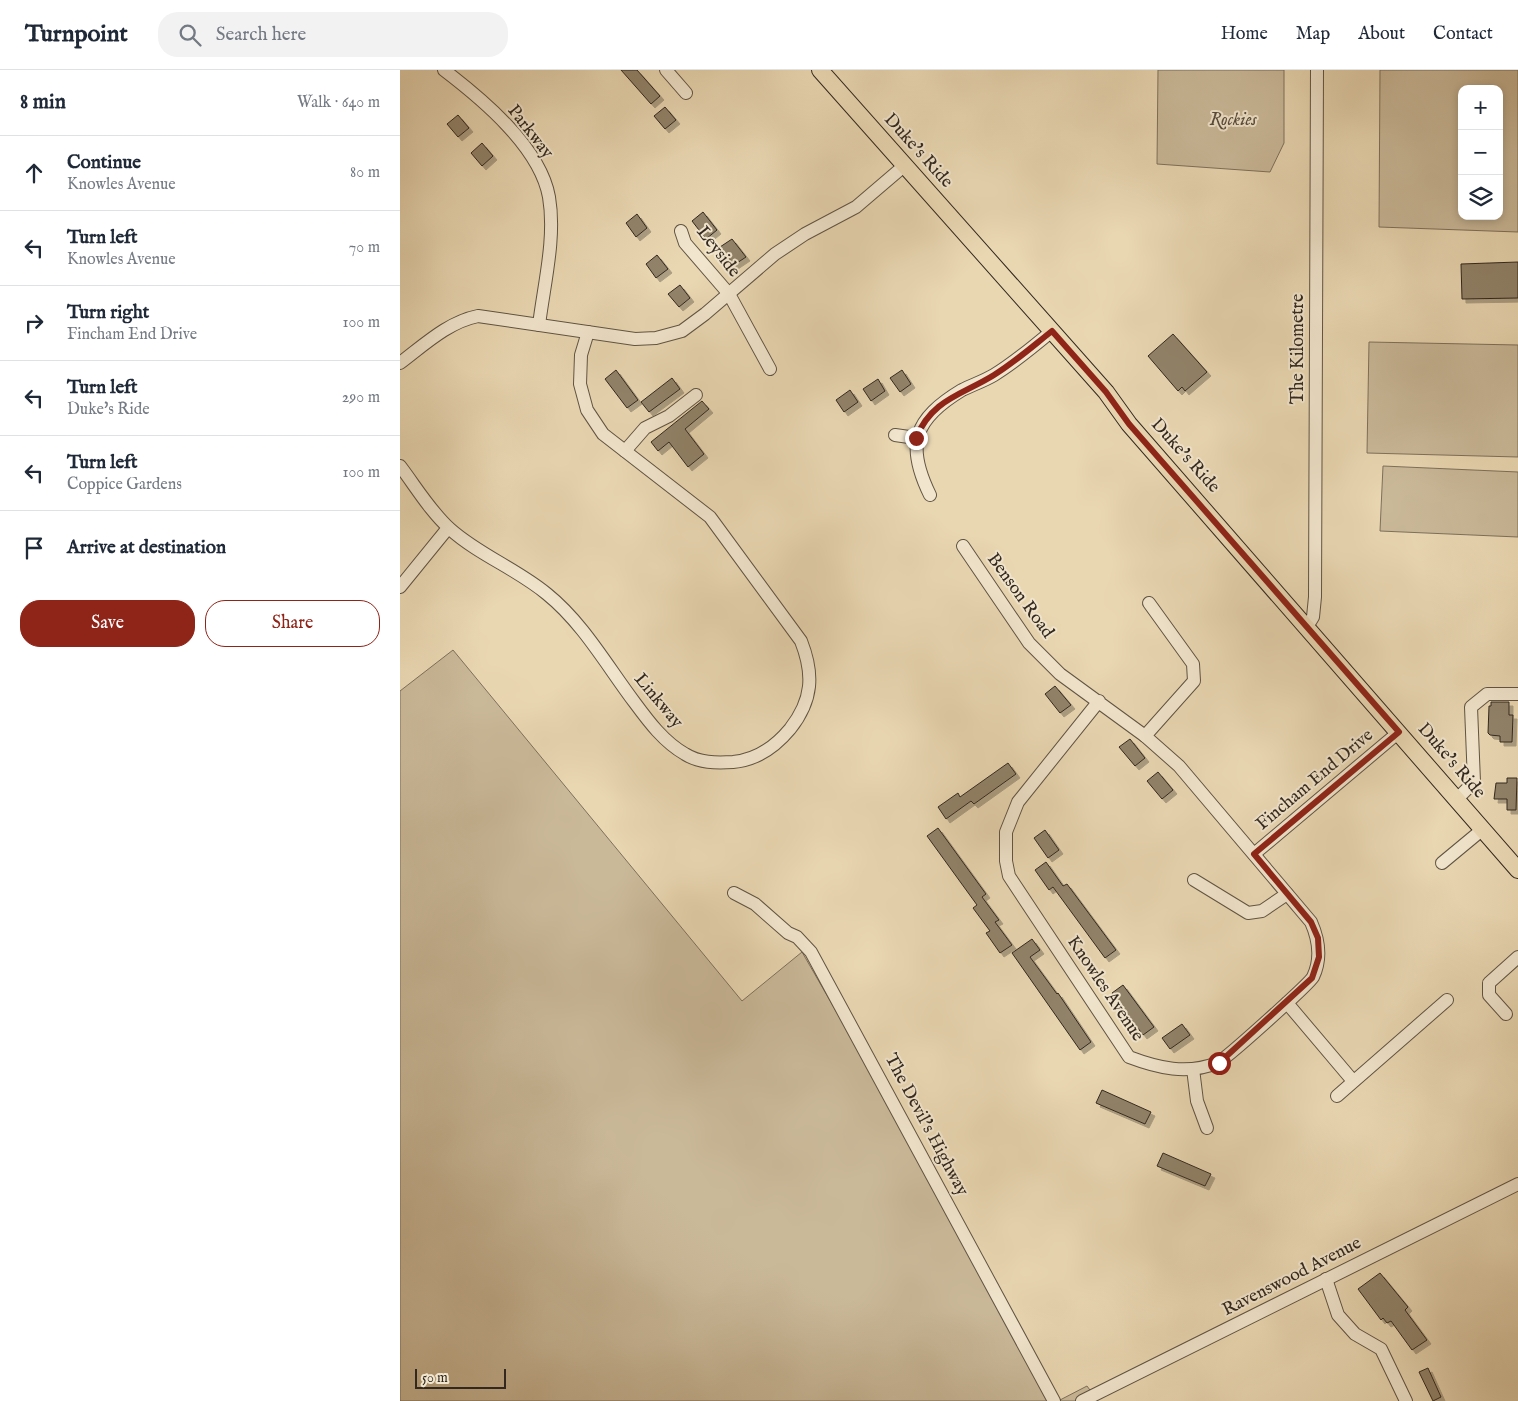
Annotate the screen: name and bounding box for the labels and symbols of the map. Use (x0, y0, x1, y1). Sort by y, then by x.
street label: Parkway (502, 100, 558, 164)
street label: Duke's Ride (878, 109, 958, 193)
park label: Rockies (1209, 109, 1257, 132)
street label: Leyside (691, 222, 745, 282)
street label: The Kilometre (1287, 294, 1310, 404)
street label: Duke's Ride (1145, 414, 1225, 498)
route end (905, 427, 928, 450)
street label: Benson Road (981, 549, 1059, 644)
street label: Linkway (628, 669, 688, 733)
street label: Duke's Ride (1412, 718, 1490, 804)
street label: Fincham End Drive (1252, 724, 1378, 836)
street label: Knowles Avenue (1061, 932, 1149, 1046)
street label: The Devil's Highway (879, 1050, 973, 1200)
route start (1208, 1052, 1231, 1075)
street label: Ravenswood Avenue (1219, 1232, 1365, 1322)
scale bar (415, 1366, 506, 1389)

